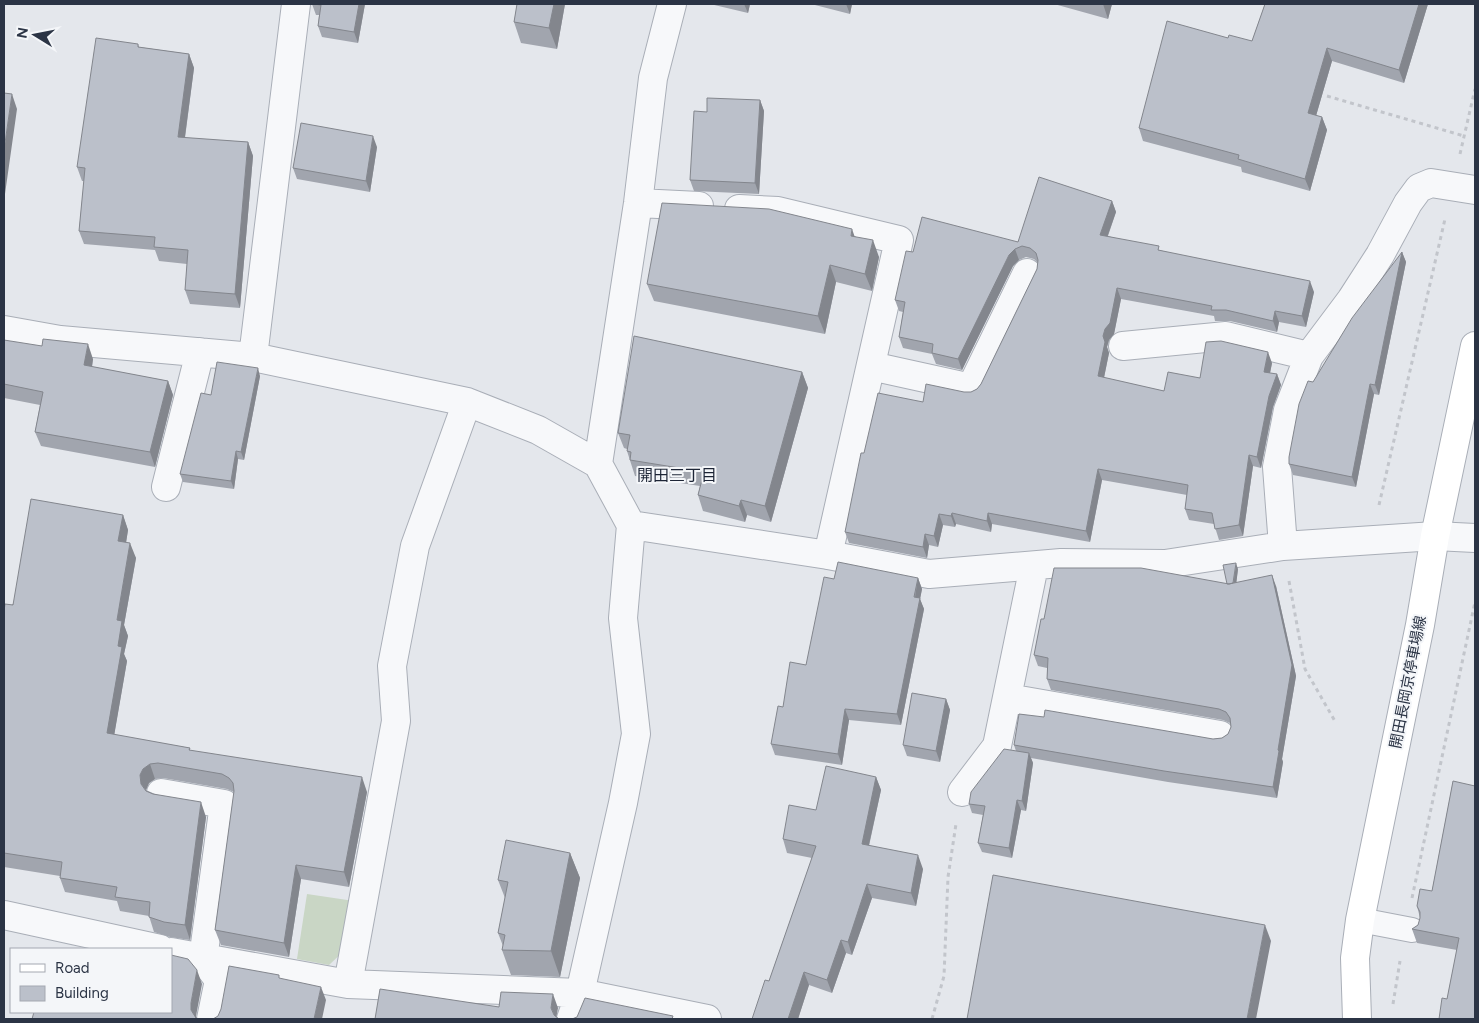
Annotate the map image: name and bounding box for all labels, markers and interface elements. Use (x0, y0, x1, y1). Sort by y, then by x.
north arrow (10, 10, 60, 60)
text: N (13, 26, 32, 40)
district label: 開田三丁目 (637, 466, 717, 485)
street label: 開田長岡京停車場線 (1386, 614, 1430, 750)
legend (10, 948, 172, 1013)
text: Road (55, 959, 90, 977)
text: Building (55, 984, 109, 1002)

